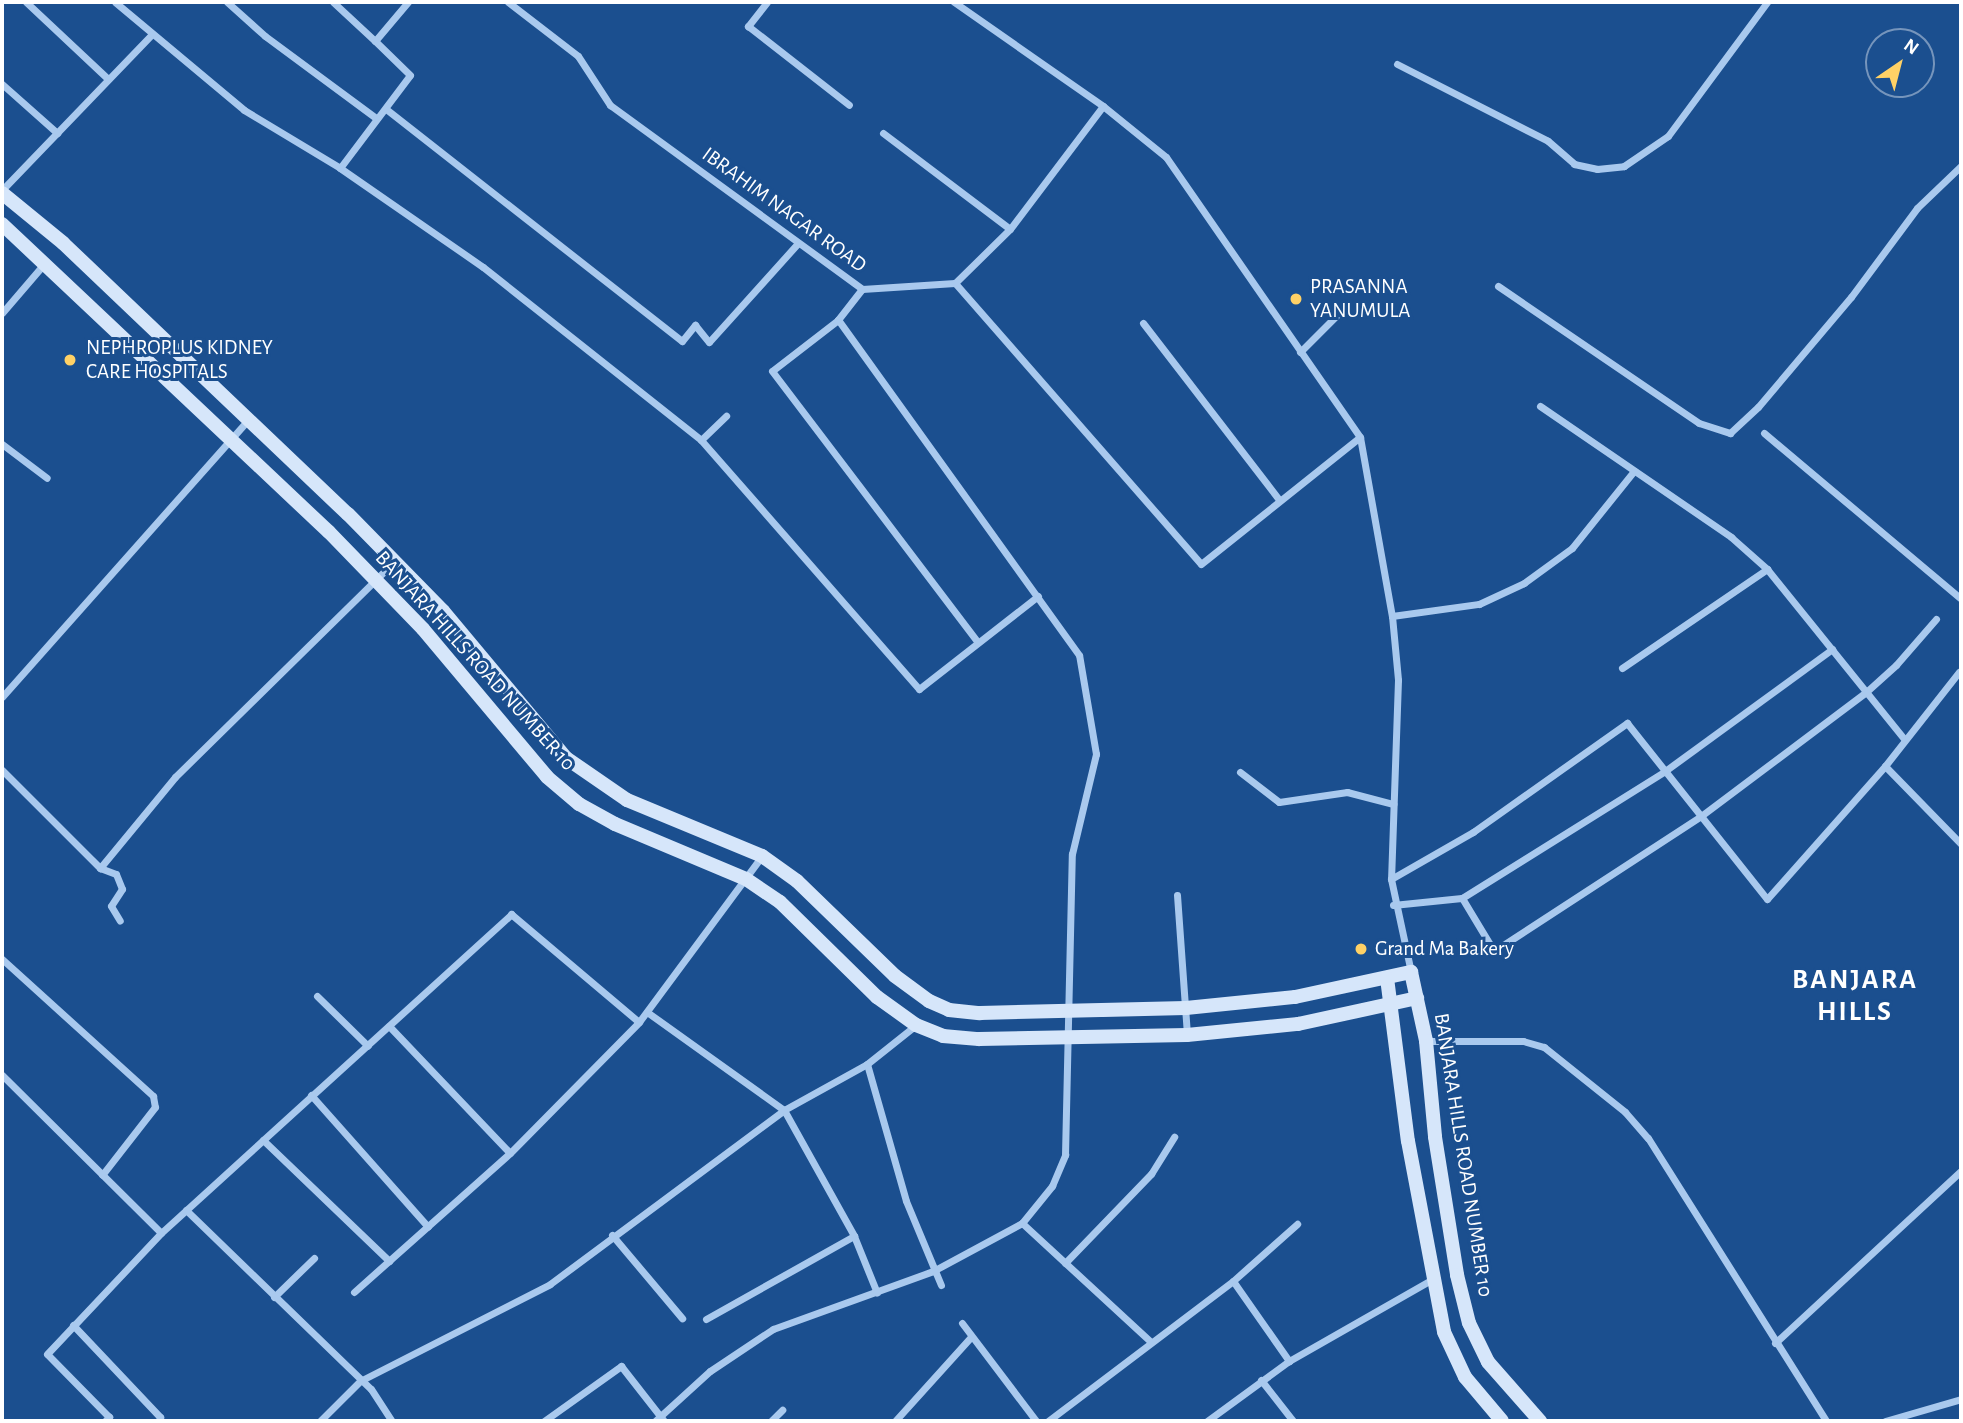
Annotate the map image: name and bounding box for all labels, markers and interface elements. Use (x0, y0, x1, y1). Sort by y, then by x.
north arrow (1865, 28, 1935, 98)
text: N (1900, 35, 1922, 59)
street label: IBRAHIM NAGAR ROAD (697, 142, 871, 278)
place label: PRASANNA YANUMULA (1310, 274, 1410, 324)
marker: PRASANNA YANUMULA (1288, 291, 1304, 307)
place label: NEPHROPLUS KIDNEY CARE HOSPITALS (86, 335, 273, 385)
marker: NEPHROPLUS KIDNEY CARE HOSPITALS (60, 350, 80, 370)
street label: BANJARA HILLS ROAD NUMBER 10 (370, 546, 580, 776)
place label: Grand Ma Bakery (1375, 936, 1514, 962)
marker: Grand Ma Bakery (1353, 941, 1369, 957)
district label: BANJARA HILLS (1793, 963, 1917, 1029)
street label: BANJARA HILLS ROAD NUMBER 10 (1428, 1011, 1498, 1299)

